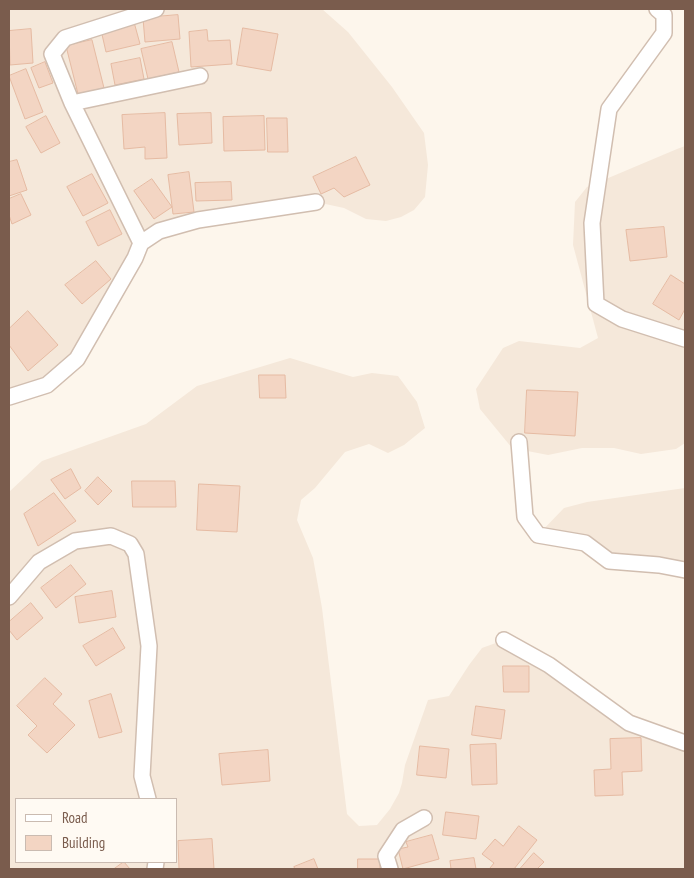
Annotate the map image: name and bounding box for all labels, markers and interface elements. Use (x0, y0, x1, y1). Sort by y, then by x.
legend (15, 798, 178, 863)
text: Road (62, 808, 88, 827)
text: Building (62, 833, 105, 852)

